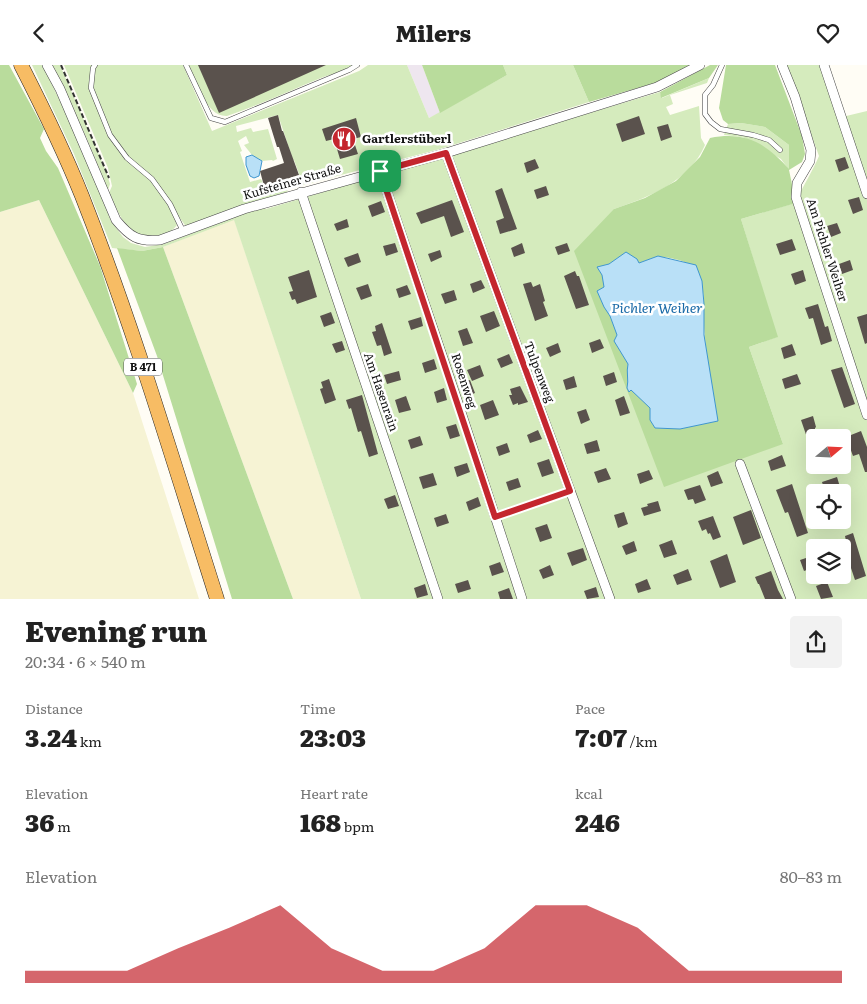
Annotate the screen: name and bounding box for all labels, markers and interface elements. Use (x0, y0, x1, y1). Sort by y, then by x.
text: Milers (396, 16, 471, 49)
icon: back (25, 19, 53, 47)
icon: heart (814, 19, 842, 47)
restaurant icon: Gartlerstüberl (331, 126, 357, 152)
place label: Gartlerstüberl (362, 129, 452, 147)
pin (359, 150, 401, 192)
icon: arrive (366, 157, 394, 185)
street label: Kufsteiner Straße (241, 158, 343, 204)
street label: Am Pichler Weiher (803, 196, 853, 304)
water label: Pichler Weiher (611, 297, 703, 317)
street label: Tulpenweg (520, 338, 560, 405)
street label: Am Hasenrain (360, 350, 404, 434)
street label: Rosenweg (448, 351, 482, 411)
road number: B 471 (124, 359, 162, 375)
north arrow (806, 429, 851, 474)
map controls (806, 429, 851, 584)
button: locate (806, 484, 851, 529)
button: layers (806, 539, 851, 584)
text: Evening run (25, 609, 207, 651)
button: share (790, 616, 842, 668)
text: 20:34 · 6 × 540 m (25, 649, 146, 673)
text: Distance (25, 698, 83, 718)
text: Time (300, 698, 336, 718)
text: Pace (575, 698, 605, 718)
text: 3.24 (25, 718, 77, 755)
text: 23:03 (300, 718, 366, 755)
text: 7:07 (575, 718, 627, 755)
text: km (77, 731, 102, 751)
text: /km (627, 731, 658, 751)
text: Elevation (25, 783, 88, 803)
text: Heart rate (300, 783, 368, 803)
text: kcal (575, 783, 603, 803)
text: 36 (25, 803, 54, 840)
text: 168 (300, 803, 341, 840)
text: 246 (575, 803, 620, 840)
text: m (54, 816, 71, 836)
text: bpm (341, 816, 374, 836)
text: Elevation (25, 864, 97, 888)
text: 80–83 m (780, 864, 842, 888)

